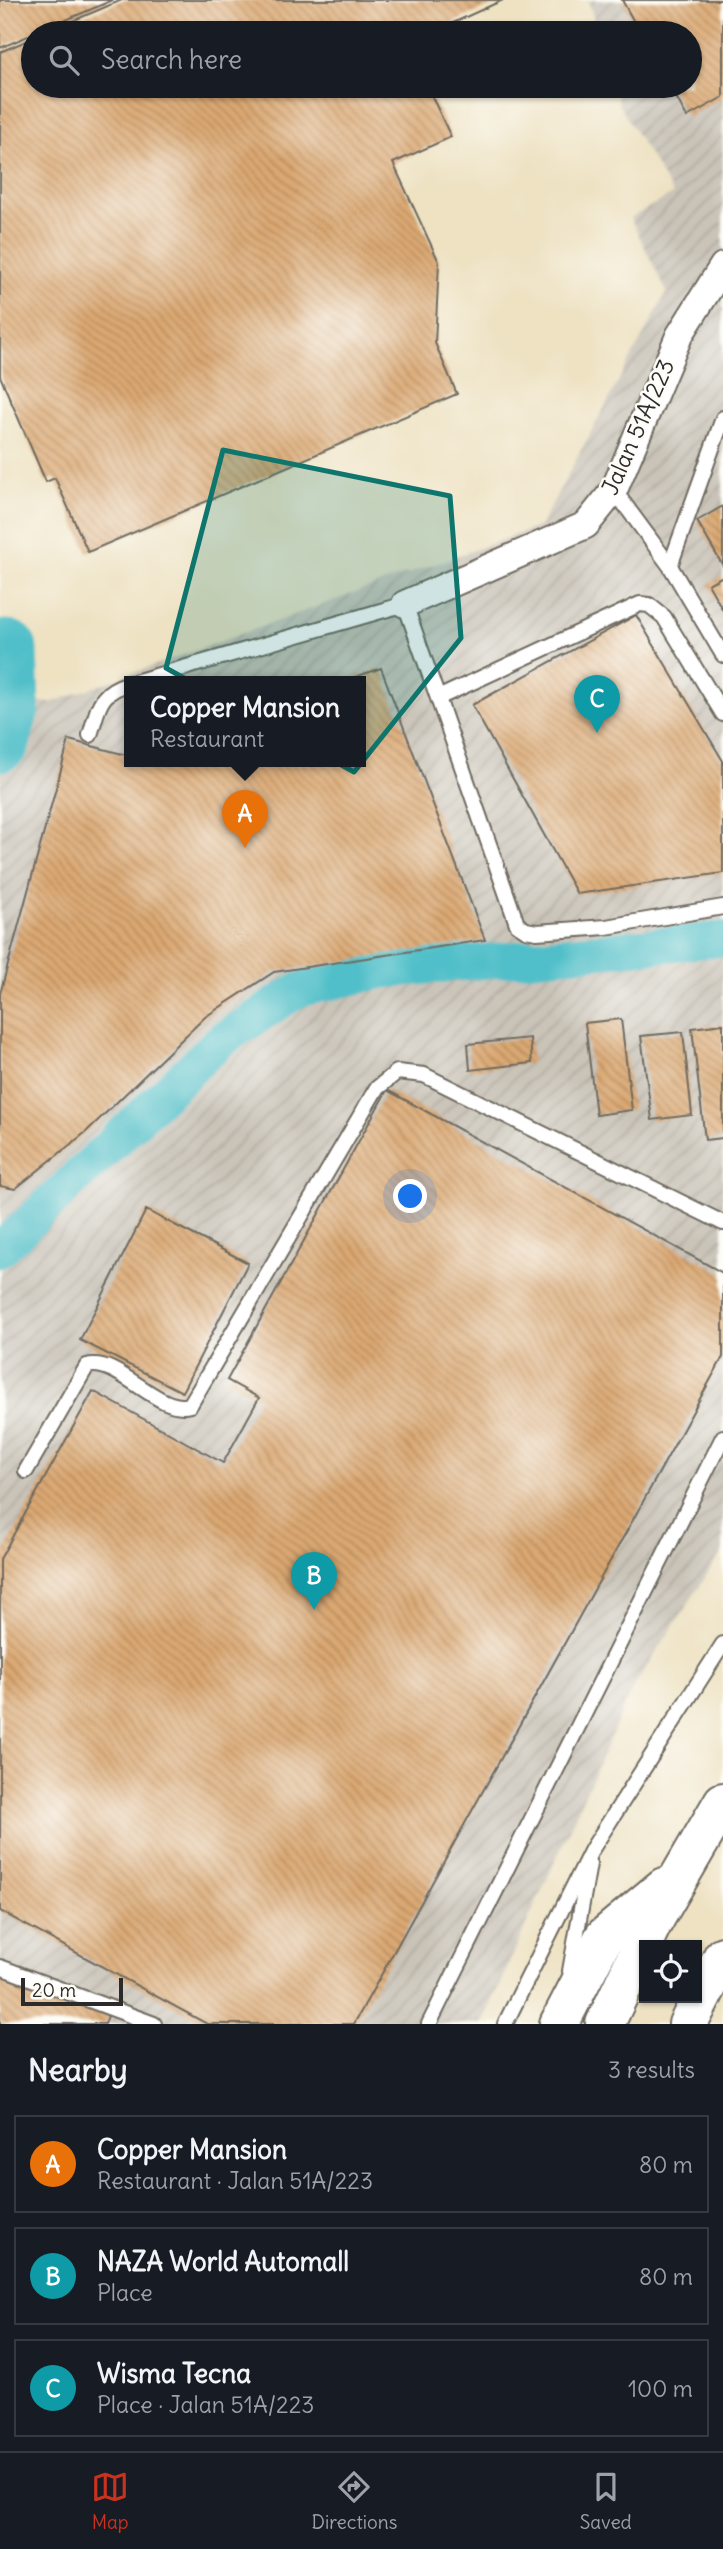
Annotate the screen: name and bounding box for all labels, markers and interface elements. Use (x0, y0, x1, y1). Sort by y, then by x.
search box (21, 21, 702, 98)
icon: search (45, 41, 83, 79)
text: Search here (101, 43, 242, 76)
street label: Jalan 51A/223 (595, 354, 680, 499)
pin: C (574, 675, 620, 733)
popup (124, 676, 366, 767)
text: Copper Mansion (150, 691, 340, 724)
text: Restaurant (150, 724, 264, 753)
pin: A (222, 790, 268, 848)
your location (393, 1179, 427, 1213)
pin: B (291, 1552, 337, 1610)
map controls (639, 1940, 702, 2003)
button: locate (639, 1940, 702, 2003)
scale bar (21, 1975, 122, 2007)
text: 20 m (32, 1978, 76, 2002)
text: Nearby (28, 2051, 128, 2089)
text: 3 results (608, 2055, 695, 2084)
text: Copper Mansion (97, 2133, 287, 2166)
text: A (46, 2150, 60, 2179)
text: 80 m (639, 2150, 693, 2179)
text: Restaurant · Jalan 51A/223 (97, 2166, 373, 2195)
text: NAZA World Automall (97, 2245, 349, 2278)
text: B (45, 2262, 61, 2291)
text: 80 m (639, 2262, 693, 2291)
text: Place (97, 2278, 153, 2307)
text: Wisma Tecna (97, 2357, 251, 2390)
text: C (45, 2374, 61, 2403)
text: 100 m (628, 2374, 693, 2403)
text: Place · Jalan 51A/223 (97, 2390, 314, 2419)
tab: Map (91, 2468, 129, 2534)
tab: Directions (312, 2468, 397, 2534)
tab: Saved (580, 2468, 632, 2534)

